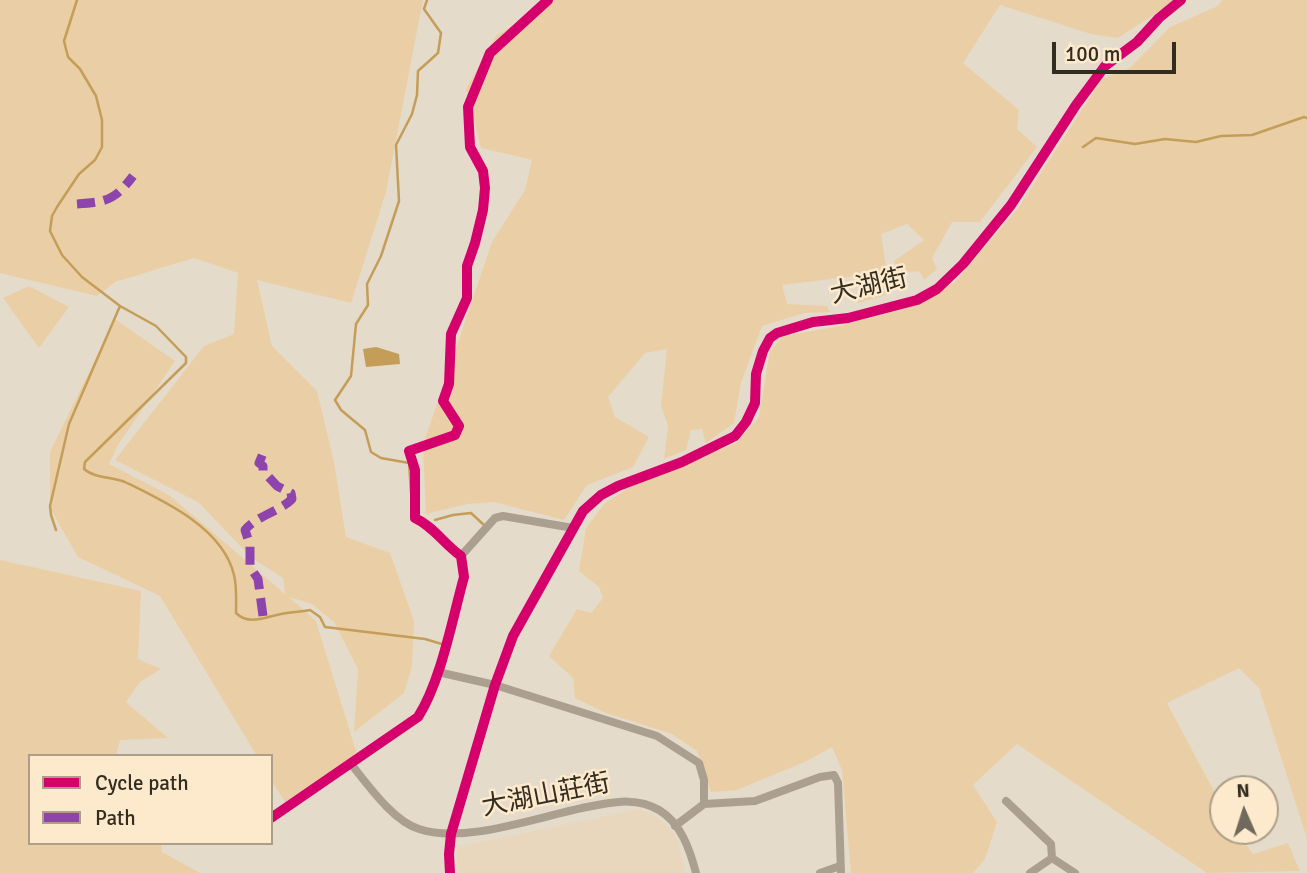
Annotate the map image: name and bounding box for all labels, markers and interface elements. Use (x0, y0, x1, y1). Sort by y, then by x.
scale bar (1055, 28, 1179, 72)
text: 100 m (1065, 41, 1120, 67)
street label: 大湖街 (827, 263, 911, 311)
legend (28, 754, 273, 845)
street label: 大湖山莊街 (479, 768, 613, 824)
text: Cycle path (95, 770, 189, 796)
north arrow (1209, 775, 1279, 845)
text: N (1236, 779, 1250, 803)
text: Path (95, 805, 136, 831)

